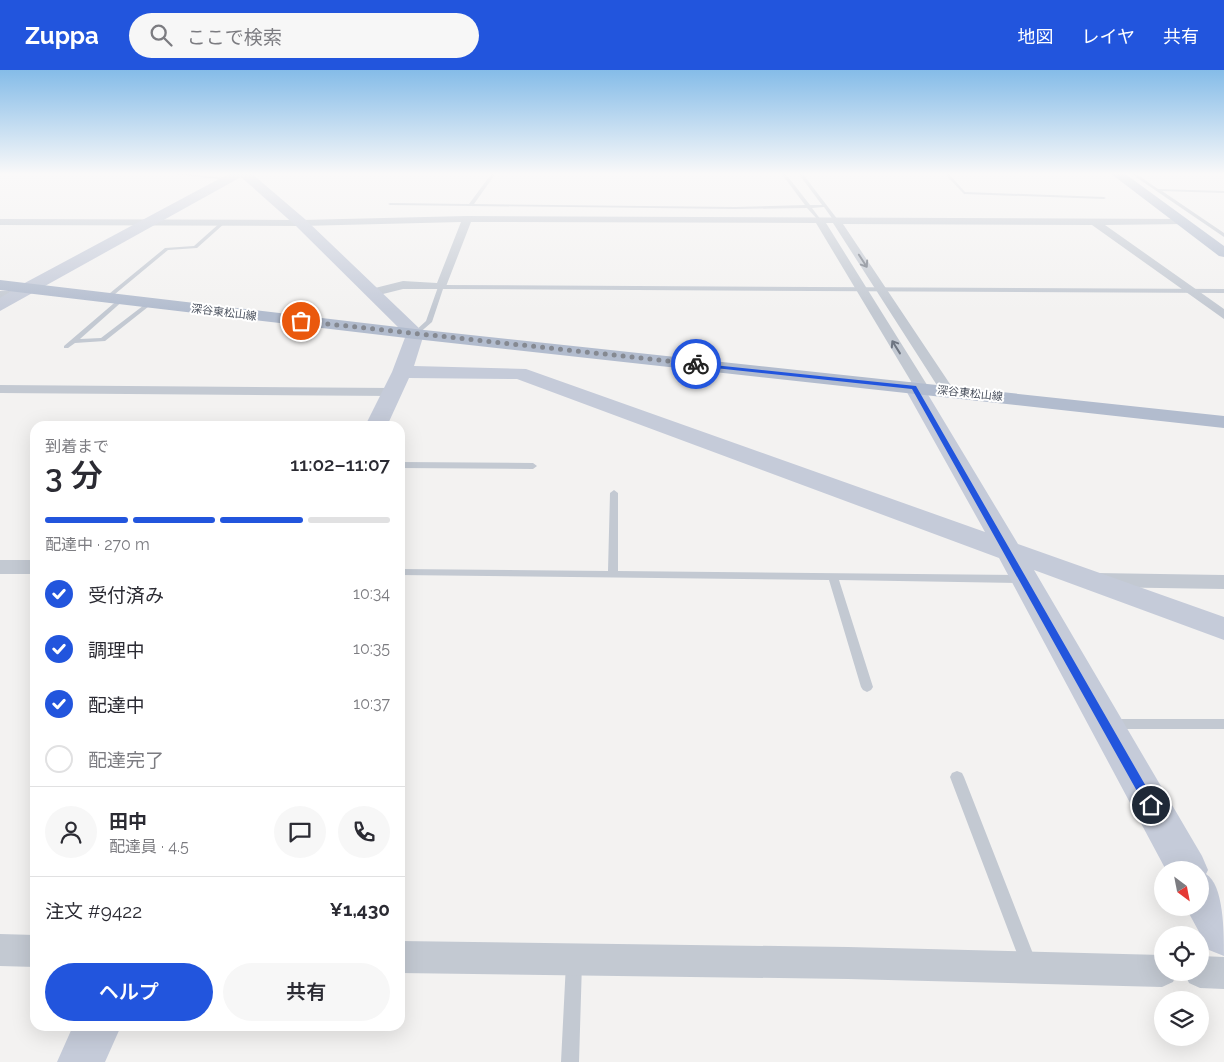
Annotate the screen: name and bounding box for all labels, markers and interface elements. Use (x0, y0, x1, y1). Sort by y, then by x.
search box (129, 13, 479, 58)
text: Zuppa (25, 21, 99, 50)
icon: search (147, 21, 175, 49)
text: ここで検索 (187, 26, 282, 48)
text: 地図 (1018, 26, 1054, 47)
text: レイヤ (1082, 26, 1135, 47)
text: 共有 (1163, 26, 1199, 47)
one-way arrow (857, 254, 868, 268)
pin (280, 300, 322, 342)
street label: 深谷東松山線 (190, 302, 257, 323)
icon: bag (287, 307, 315, 335)
courier (671, 339, 721, 389)
one-way arrow (891, 340, 901, 354)
icon: bike (682, 350, 710, 378)
street label: 深谷東松山線 (936, 384, 1003, 403)
text: 到着まで (45, 437, 109, 456)
text: 11:02–11:07 (290, 453, 390, 475)
text: 3 分 (45, 457, 102, 494)
text: 配達中 · 270 m (45, 535, 150, 554)
icon: check (45, 580, 73, 608)
text: 受付済み (88, 584, 164, 606)
text: 10:34 (353, 584, 390, 603)
icon: check (45, 635, 73, 663)
text: 調理中 (88, 639, 145, 661)
text: 10:35 (353, 639, 390, 658)
icon: check (45, 690, 73, 718)
text: 配達中 (88, 694, 145, 716)
text: 10:37 (353, 694, 390, 713)
text: 配達完了 (88, 749, 164, 771)
pin (1130, 784, 1172, 826)
icon: home (1137, 791, 1165, 819)
button: person (45, 806, 97, 858)
button: chat (274, 806, 326, 858)
button: phone (338, 806, 390, 858)
text: 田中 (109, 810, 147, 832)
text: 配達員 · 4.5 (109, 837, 189, 856)
north arrow (1154, 861, 1209, 916)
map controls (1154, 861, 1209, 1046)
text: ¥1,430 (330, 898, 390, 920)
text: 注文 #9422 (45, 900, 142, 922)
button: locate (1154, 926, 1209, 981)
button: ヘルプ (45, 963, 213, 1021)
button: 共有 (223, 963, 390, 1021)
button: layers (1154, 991, 1209, 1046)

